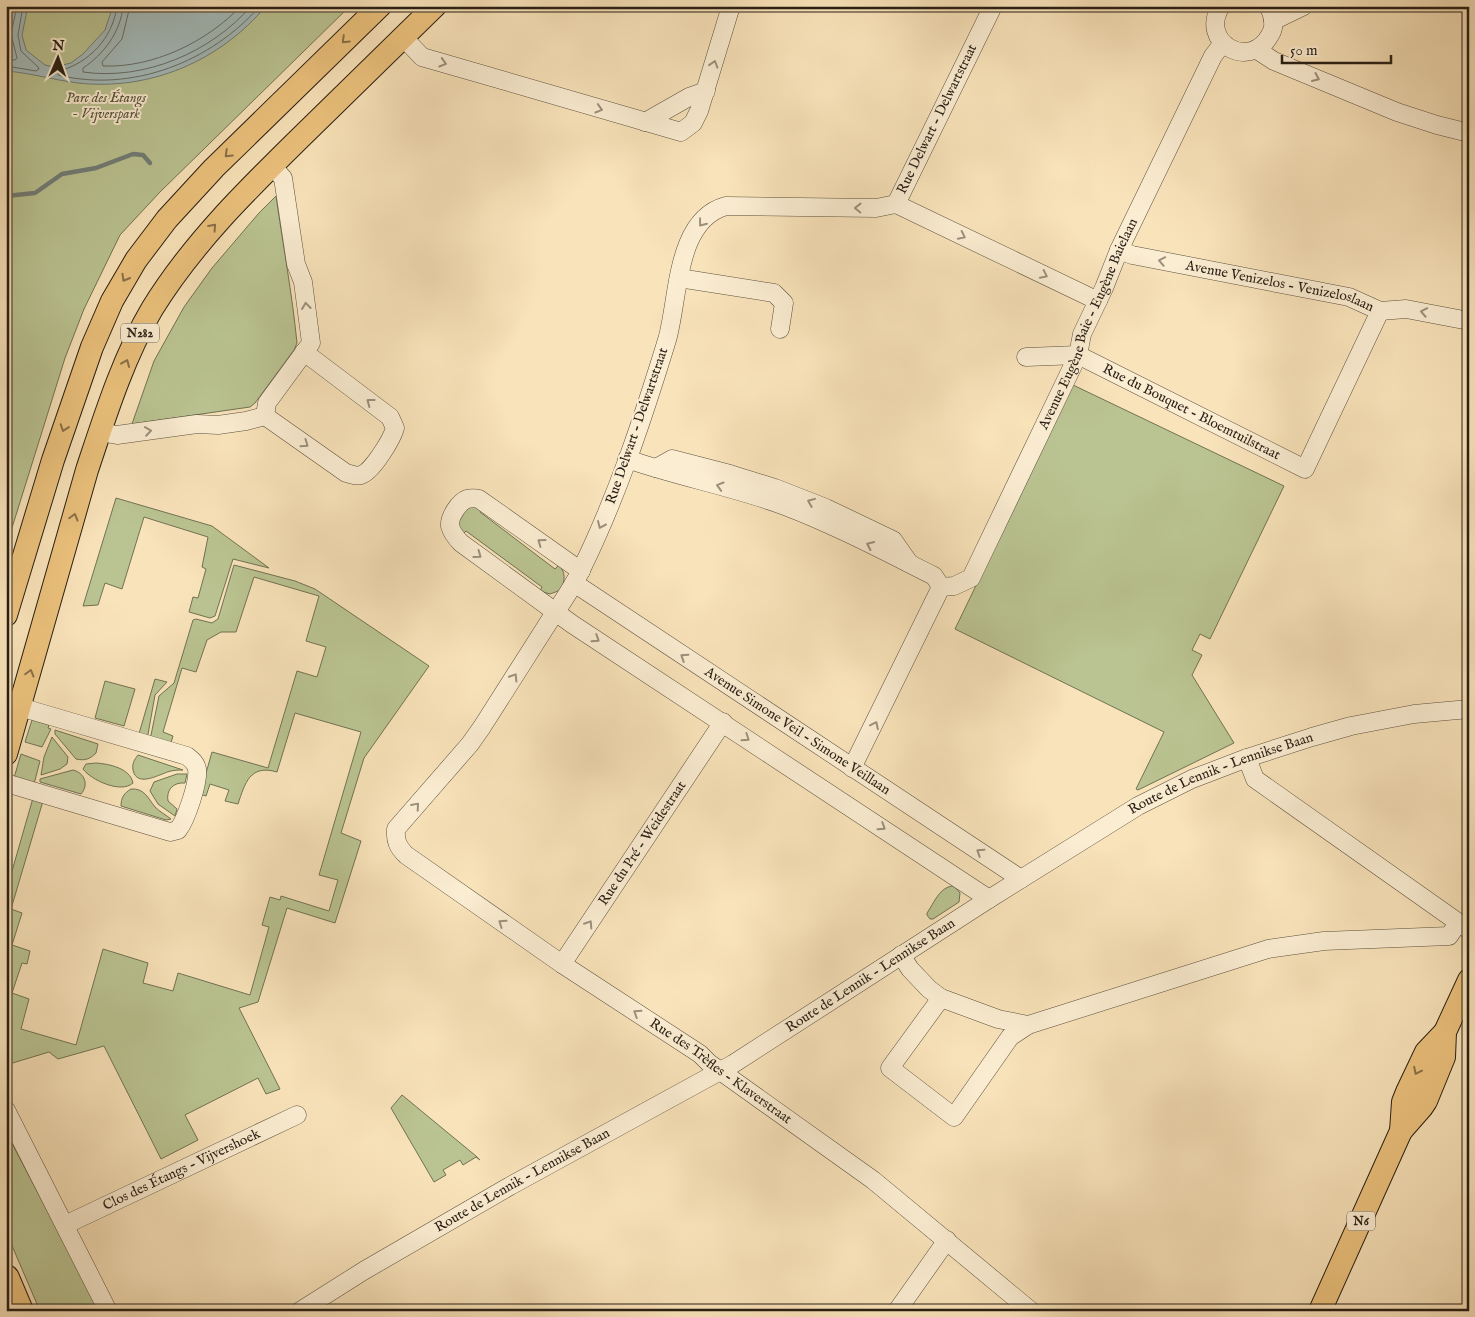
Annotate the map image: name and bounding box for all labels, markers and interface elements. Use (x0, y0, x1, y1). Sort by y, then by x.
north arrow (32, 32, 82, 82)
scale bar (1282, 32, 1391, 64)
one-way arrow (341, 34, 350, 43)
text: N (51, 37, 65, 55)
street label: Rue Delwart - Delwartstraat (893, 41, 981, 197)
text: 50 m (1290, 41, 1318, 60)
one-way arrow (438, 57, 447, 67)
one-way arrow (708, 61, 718, 69)
one-way arrow (1311, 72, 1320, 83)
park label: Parc des Étangs - Vijverspark (66, 89, 147, 123)
one-way arrow (594, 103, 603, 113)
one-way arrow (225, 148, 234, 157)
one-way arrow (854, 203, 862, 213)
street label: Avenue Eugène Baie - Eugène Baielaan (1034, 215, 1142, 433)
one-way arrow (699, 217, 707, 226)
one-way arrow (207, 223, 216, 232)
one-way arrow (957, 229, 966, 240)
one-way arrow (1158, 256, 1167, 267)
street label: Avenue Venizelos - Venizeloslaan (1183, 256, 1377, 316)
one-way arrow (1039, 269, 1048, 280)
one-way arrow (121, 273, 131, 282)
one-way arrow (301, 301, 312, 309)
one-way arrow (1420, 308, 1429, 318)
road number: N282 (121, 323, 159, 342)
street label: Rue Delwart - Delwartstraat (602, 345, 672, 507)
one-way arrow (120, 359, 130, 368)
street label: Rue du Bouquet - Bloemtuilstraat (1100, 360, 1283, 464)
one-way arrow (367, 399, 376, 407)
one-way arrow (60, 424, 70, 432)
one-way arrow (144, 426, 152, 437)
one-way arrow (299, 438, 309, 447)
one-way arrow (716, 481, 724, 491)
one-way arrow (807, 498, 816, 509)
one-way arrow (69, 513, 79, 521)
one-way arrow (596, 520, 607, 529)
one-way arrow (538, 540, 547, 548)
one-way arrow (866, 541, 875, 552)
one-way arrow (472, 549, 481, 558)
one-way arrow (590, 633, 600, 642)
one-way arrow (680, 654, 689, 663)
street label: Avenue Simone Veil - Simone Veillaan (700, 662, 894, 799)
one-way arrow (24, 670, 34, 678)
one-way arrow (508, 673, 517, 683)
one-way arrow (868, 721, 879, 730)
street label: Route de Lennik - Lennikse Baan (1125, 728, 1316, 819)
one-way arrow (741, 732, 750, 741)
street label: Rue du Pré - Weidestraat (594, 777, 690, 909)
one-way arrow (411, 803, 420, 812)
one-way arrow (876, 821, 886, 830)
one-way arrow (976, 849, 985, 859)
street label: Route de Lennik - Lennikse Baan (782, 914, 959, 1037)
one-way arrow (499, 920, 508, 929)
one-way arrow (583, 920, 593, 929)
one-way arrow (634, 1010, 643, 1020)
street label: Rue des Trèfles - Klaverstraat (646, 1014, 795, 1128)
one-way arrow (1413, 1066, 1423, 1075)
street label: Route de Lennik - Lennikse Baan (432, 1124, 614, 1237)
street label: Clos des Étangs - Vijvershoek (100, 1125, 264, 1215)
road number: N6 (1347, 1212, 1375, 1230)

